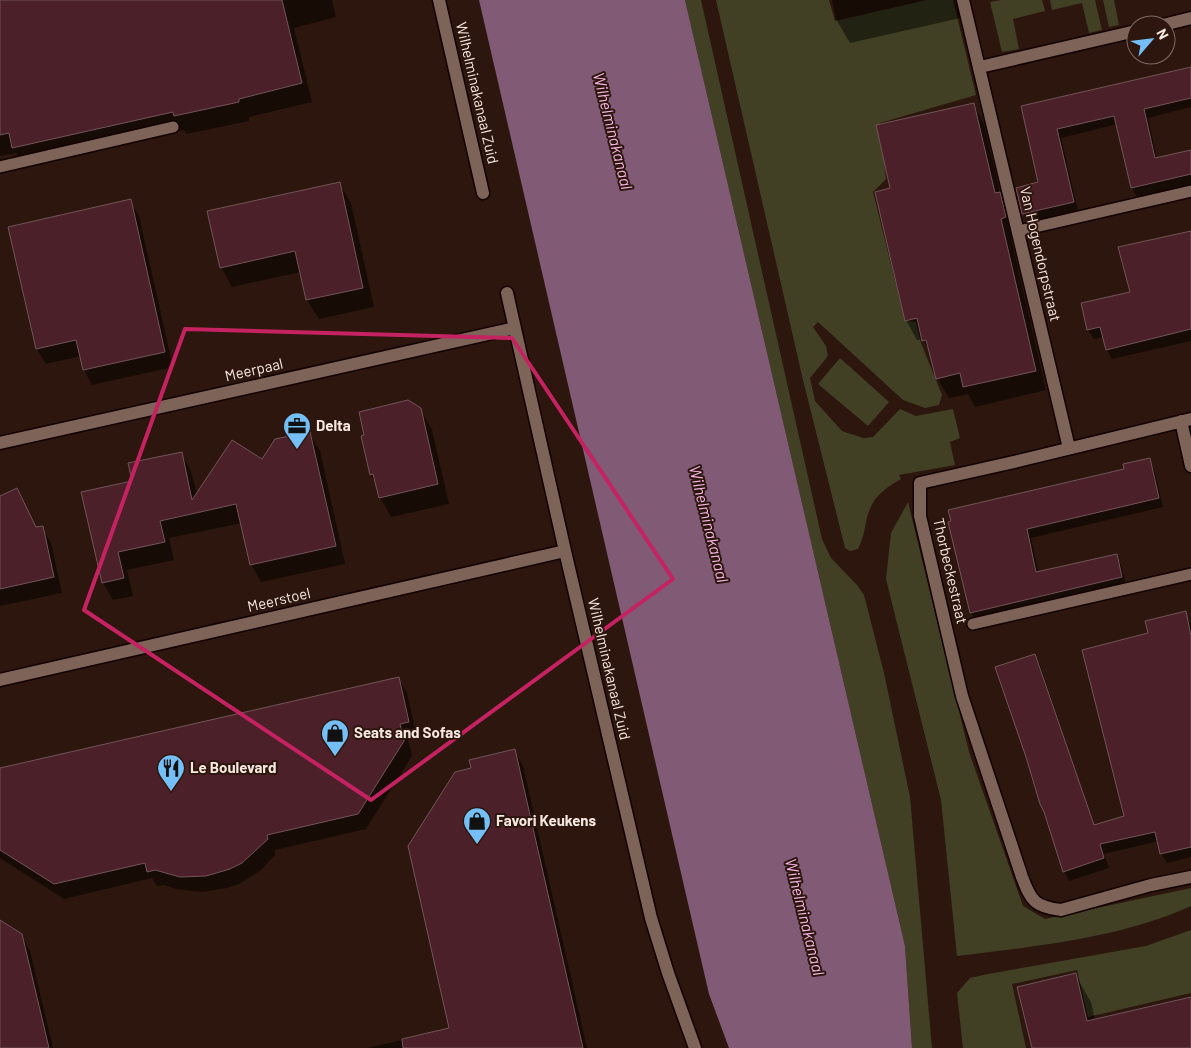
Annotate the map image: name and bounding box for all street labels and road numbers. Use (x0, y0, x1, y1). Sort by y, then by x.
street label: Wilhelminakanaal Zuid (453, 20, 503, 165)
street label: Van Hogendorpstraat (1017, 185, 1065, 323)
street label: Meerpaal (223, 354, 285, 384)
street label: Thorbeckestraat (930, 516, 972, 625)
street label: Meerstoel (245, 583, 312, 615)
street label: Wilhelminakanaal Zuid (585, 596, 635, 741)

